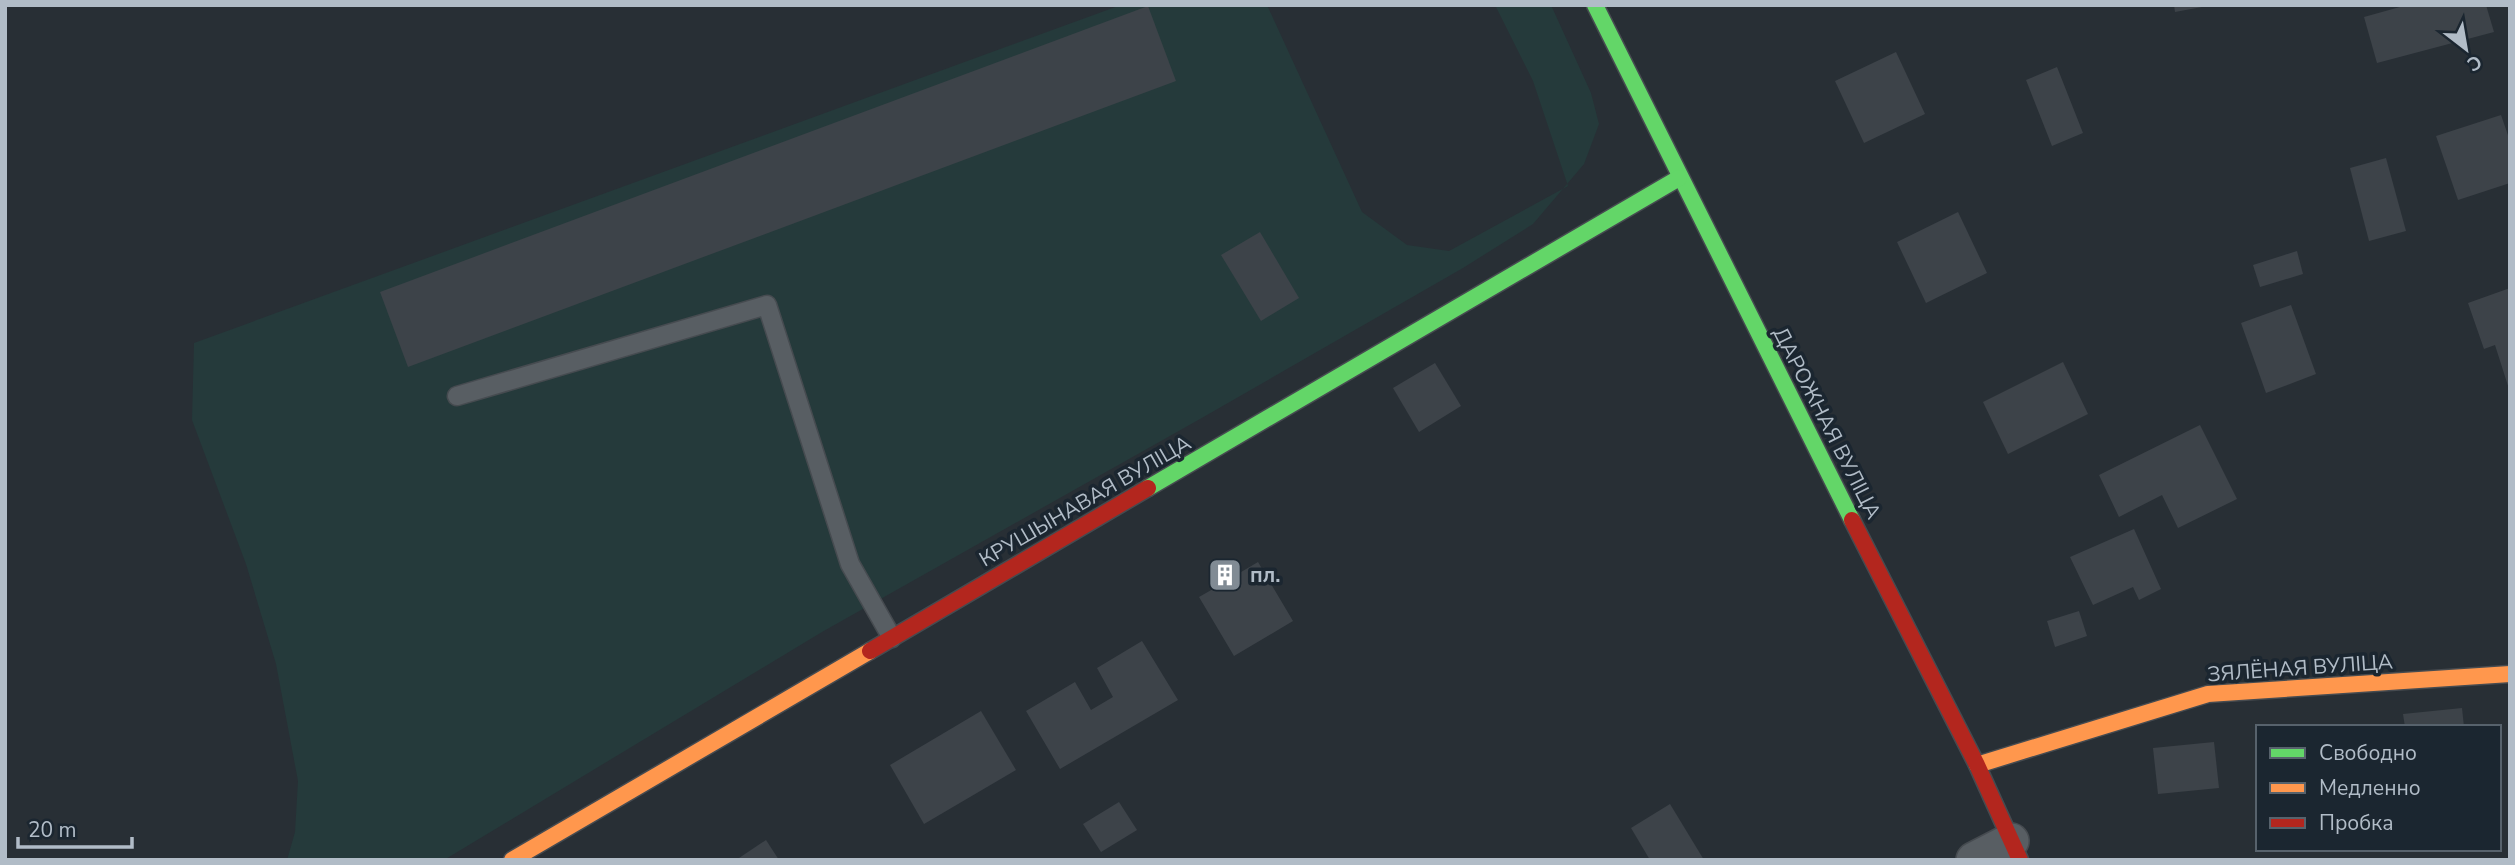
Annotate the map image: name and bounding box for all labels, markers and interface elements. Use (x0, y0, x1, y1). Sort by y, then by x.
north arrow (2431, 14, 2501, 84)
text: С (2462, 48, 2486, 77)
street label: ДАРОЖНАЯ ВУЛІЦА (1766, 322, 1888, 524)
street label: КРУШЫНАВАЯ ВУЛІЦА (974, 429, 1196, 573)
building icon: пл. (1206, 556, 1244, 594)
place label: пл. (1250, 561, 1280, 589)
street label: ЗЯЛЁНАЯ ВУЛІЦА (2206, 648, 2394, 688)
legend (2256, 725, 2501, 851)
text: Свободно (2319, 739, 2417, 767)
text: Медленно (2319, 774, 2421, 802)
scale bar (18, 806, 131, 850)
text: Пробка (2319, 809, 2393, 837)
text: 20 m (28, 816, 77, 844)

